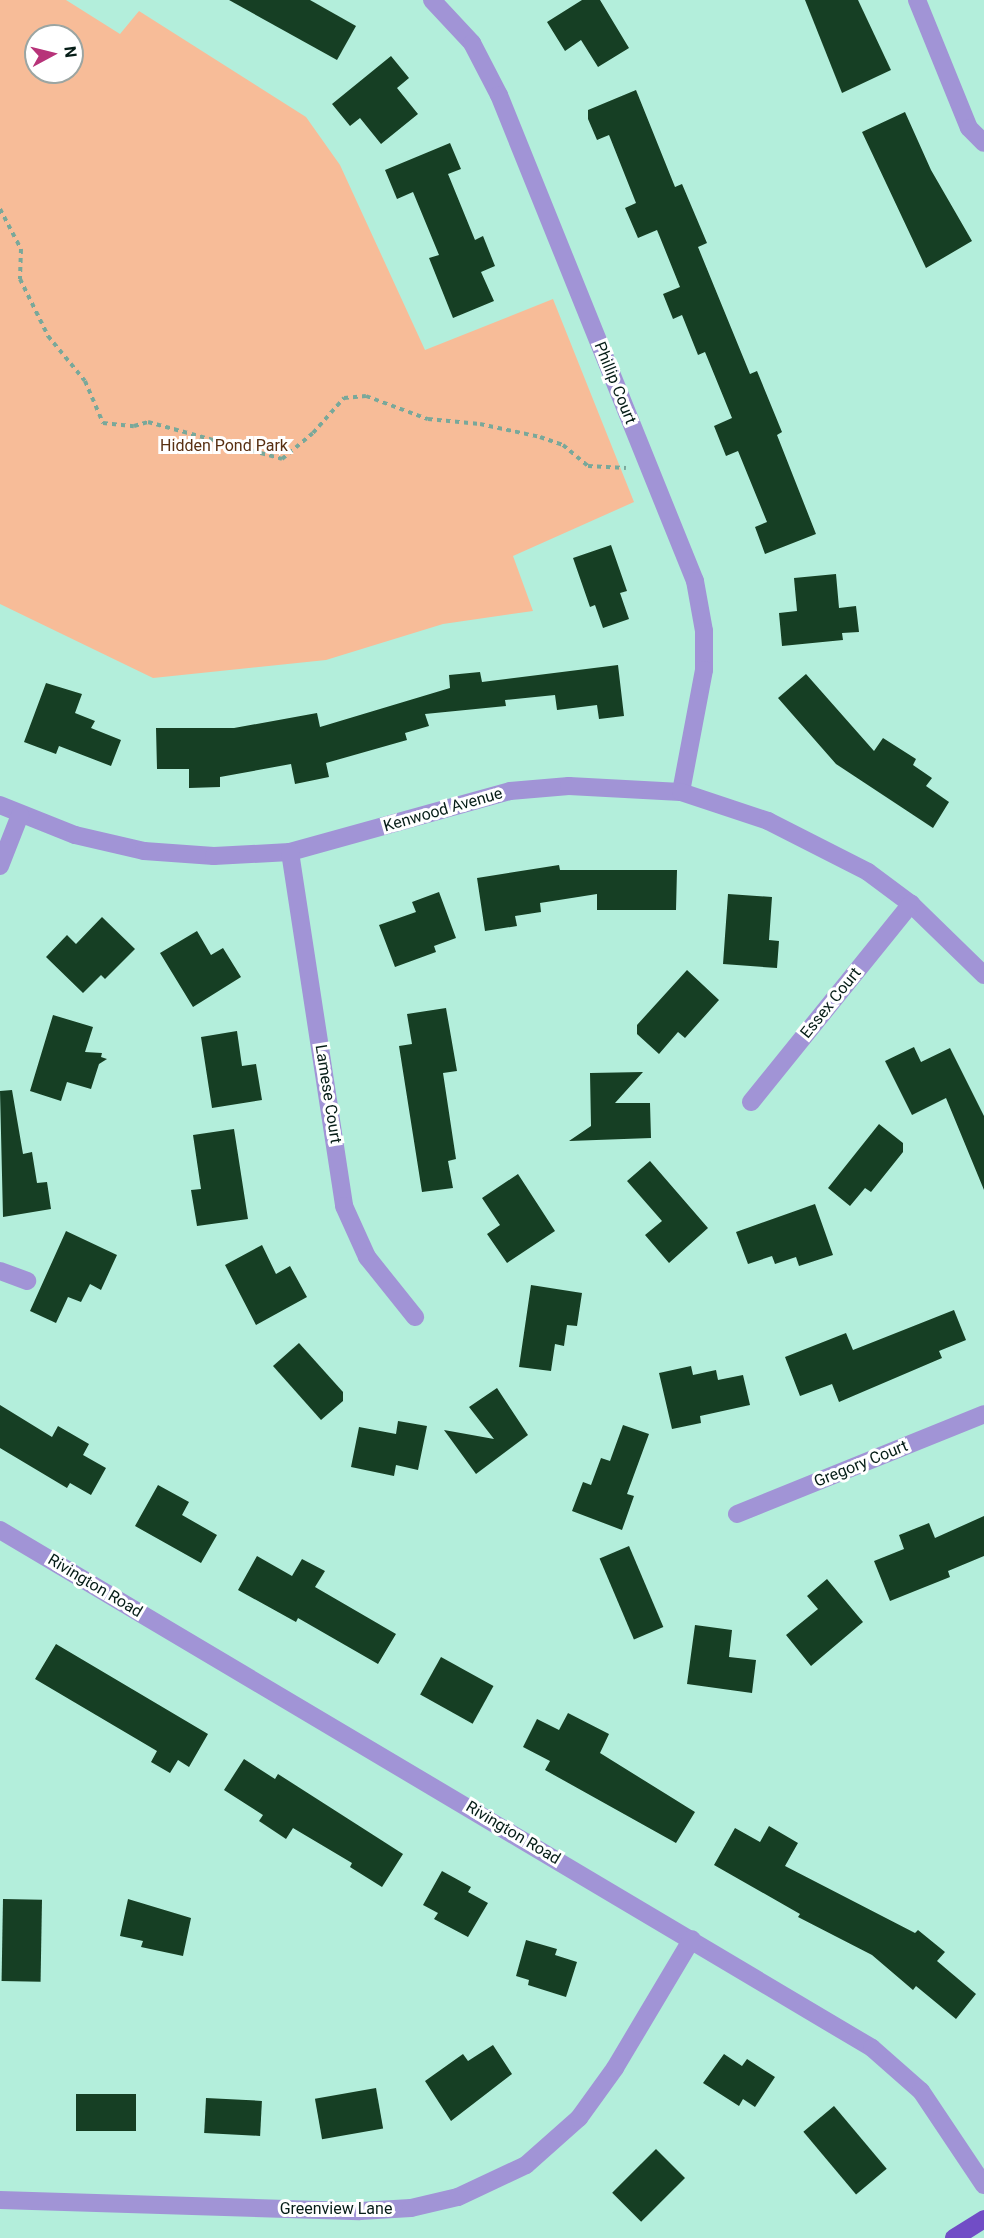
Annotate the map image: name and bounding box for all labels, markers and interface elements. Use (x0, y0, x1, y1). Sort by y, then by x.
north arrow (24, 24, 84, 84)
text: N (60, 45, 80, 59)
street label: Phillip Court (590, 339, 640, 427)
park label: Hidden Pond Park (160, 436, 288, 456)
street label: Kenwood Avenue (381, 784, 505, 836)
street label: Essex Court (797, 964, 865, 1042)
street label: Lamese Court (311, 1043, 345, 1145)
street label: Gregory Court (811, 1437, 911, 1491)
street label: Rivington Road (44, 1550, 146, 1622)
street label: Rivington Road (462, 1797, 564, 1869)
street label: Greenview Lane (280, 2199, 392, 2219)

